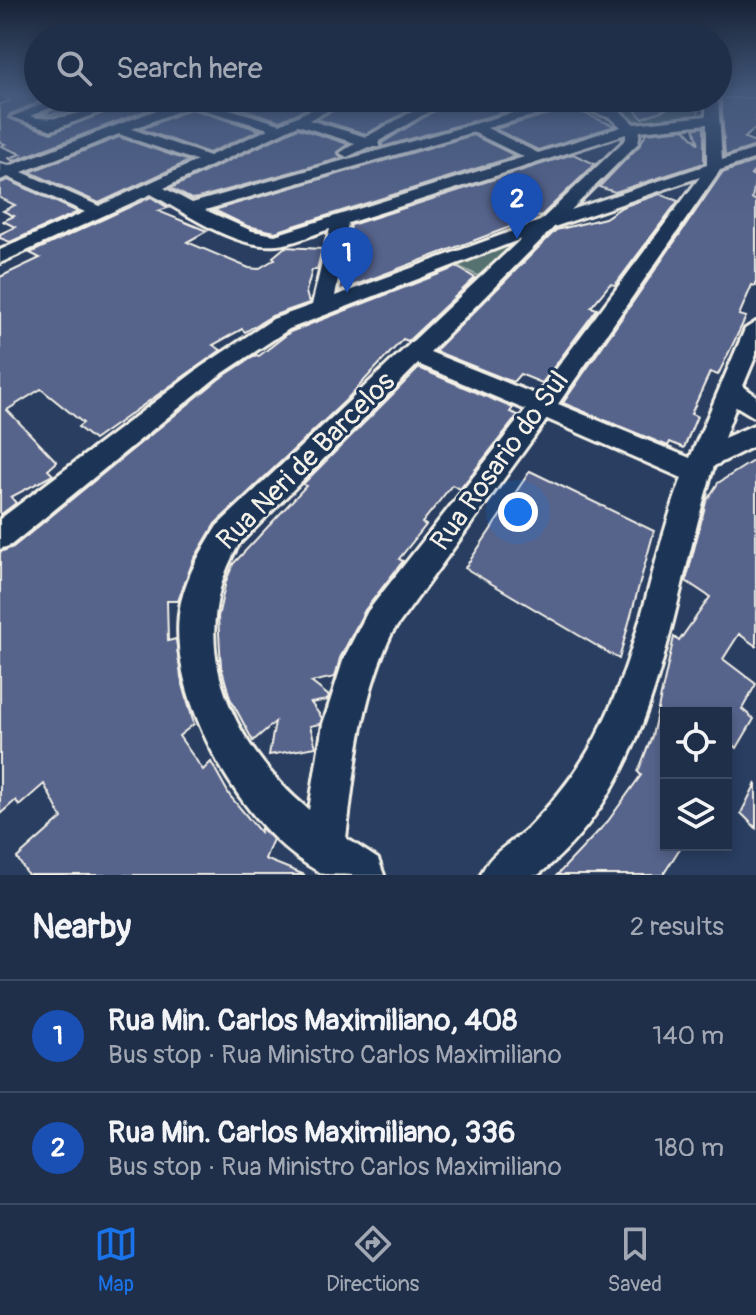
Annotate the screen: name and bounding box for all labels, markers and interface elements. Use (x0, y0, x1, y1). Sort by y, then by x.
search box (24, 24, 732, 112)
icon: search (52, 46, 96, 90)
text: Search here (116, 50, 263, 87)
pin: 2 (491, 173, 543, 239)
pin: 1 (321, 227, 373, 293)
street label: Rua Neri de Barcelos (209, 364, 403, 558)
street label: Rua Rosario do Sul (423, 364, 577, 558)
your location (498, 492, 538, 532)
map controls (660, 707, 732, 851)
button: locate (660, 707, 732, 779)
button: layers (660, 779, 732, 851)
text: Nearby (32, 906, 131, 949)
text: 2 results (630, 911, 724, 943)
text: Rua Min. Carlos Maximiliano, 408 (108, 1002, 517, 1039)
text: 1 (53, 1020, 63, 1052)
text: 140 m (652, 1020, 724, 1052)
text: Bus stop · Rua Ministro Carlos Maximiliano (108, 1039, 562, 1071)
text: Rua Min. Carlos Maximiliano, 336 (108, 1114, 515, 1151)
text: 2 (51, 1132, 65, 1164)
text: 180 m (654, 1132, 724, 1164)
text: Bus stop · Rua Ministro Carlos Maximiliano (108, 1151, 562, 1183)
tab: Map (94, 1222, 138, 1298)
tab: Directions (326, 1222, 419, 1298)
tab: Saved (607, 1222, 662, 1298)

